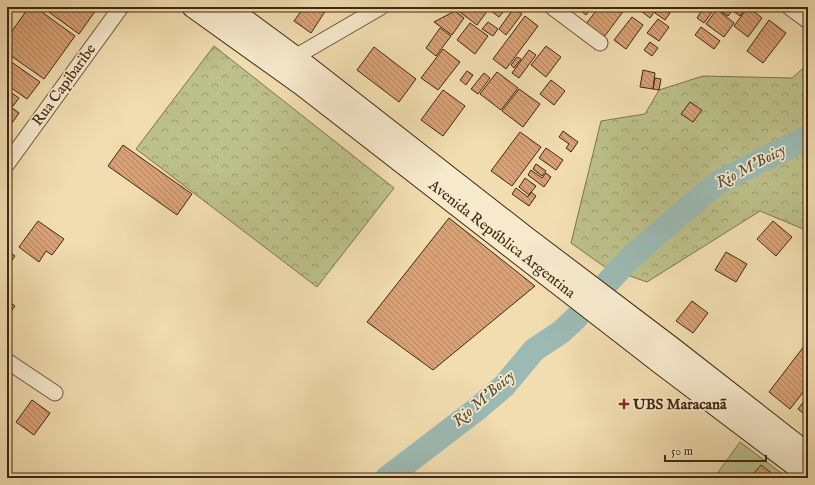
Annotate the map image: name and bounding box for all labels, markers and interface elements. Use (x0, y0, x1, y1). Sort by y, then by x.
street label: Rua Capibaribe (28, 40, 100, 130)
water label: Rio M'Boicy (713, 140, 790, 194)
street label: Avenida República Argentina (424, 175, 580, 303)
water label: Rio M'Boicy (449, 366, 520, 431)
place label: UBS Maracanã (632, 395, 727, 414)
marker: UBS Maracanã (618, 398, 630, 410)
scale bar (665, 437, 766, 463)
text: 50 m (671, 444, 693, 459)

